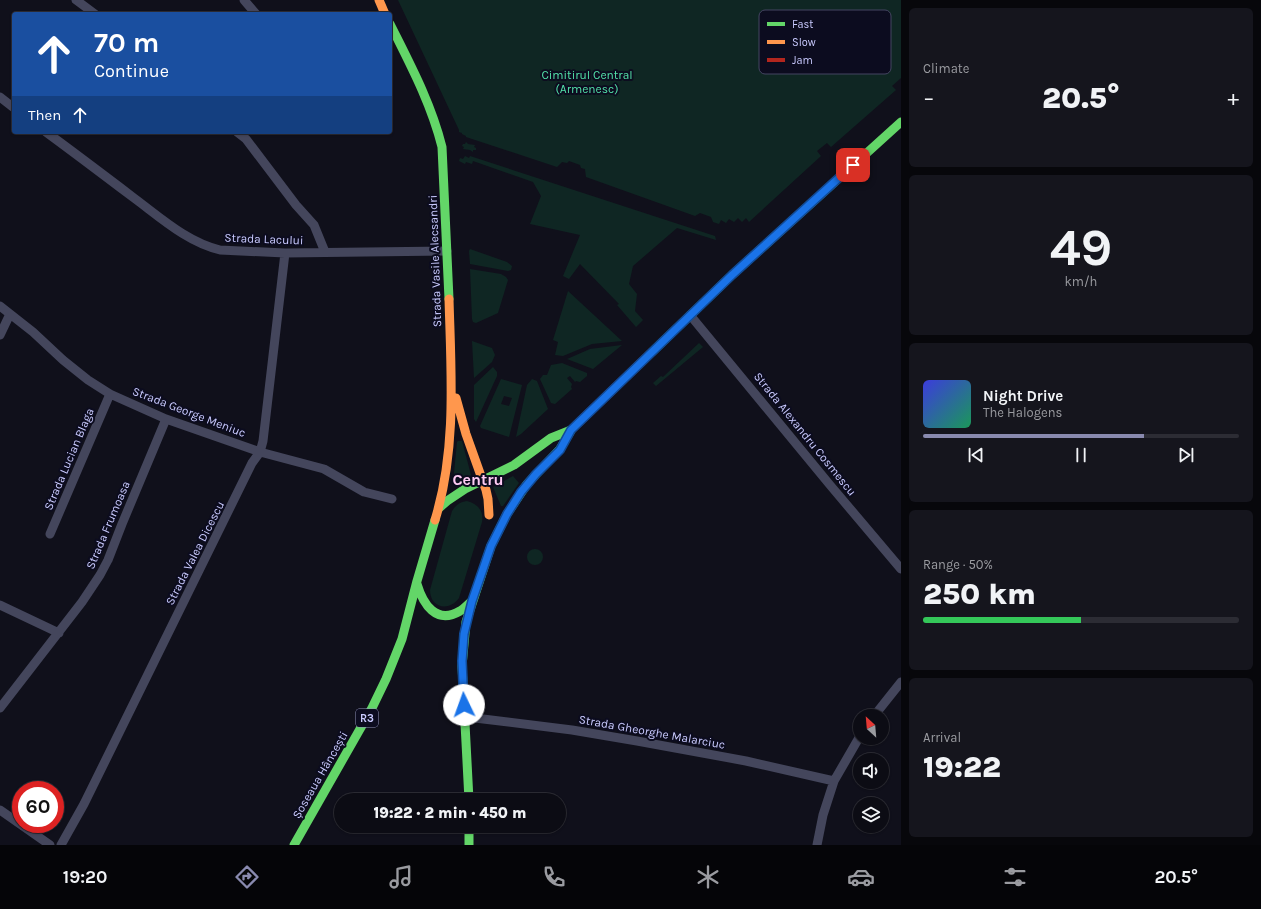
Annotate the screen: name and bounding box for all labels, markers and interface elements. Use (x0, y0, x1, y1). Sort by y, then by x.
legend (759, 10, 891, 74)
text: Fast (792, 18, 813, 31)
text: 70 m (94, 26, 159, 59)
icon: ahead (28, 28, 80, 80)
text: Slow (792, 36, 816, 49)
text: Jam (792, 54, 813, 67)
text: Continue (94, 60, 169, 82)
text: Climate (923, 61, 969, 76)
park label: Cimitirul Central (Armenesc) (541, 68, 633, 96)
text: 20.5° (1042, 80, 1120, 116)
text: − (923, 85, 935, 111)
text: + (1227, 85, 1239, 111)
icon: ahead (69, 104, 91, 126)
text: Then (28, 106, 61, 124)
pin (836, 148, 870, 182)
icon: arrive (842, 154, 864, 176)
street label: Strada Vasile Alecsandri (426, 195, 444, 327)
text: 49 (1050, 217, 1112, 278)
street label: Strada Lacului (224, 231, 304, 247)
text: km/h (1065, 274, 1097, 289)
street label: Strada Alexandru Cosmescu (751, 370, 859, 498)
street label: Strada George Meniuc (130, 384, 248, 440)
text: Night Drive (983, 387, 1063, 405)
text: The Halogens (983, 405, 1062, 420)
street label: Strada Lucian Blaga (41, 406, 97, 512)
icon: previous (965, 444, 987, 466)
icon: pause (1070, 444, 1092, 466)
icon: next (1175, 444, 1197, 466)
district label: Centru (452, 470, 504, 489)
street label: Strada Frumoasa (83, 479, 133, 571)
street label: Strada Valea Dicescu (163, 499, 227, 607)
text: Range · 50% (923, 557, 993, 572)
text: 250 km (923, 576, 1036, 612)
position arrow (443, 684, 485, 726)
road number: R3 (356, 709, 378, 727)
north arrow (853, 709, 889, 745)
map controls (853, 709, 889, 833)
street label: Strada Gheorghe Malarciuc (578, 712, 726, 752)
street label: Șoseaua Hâncești (289, 729, 351, 821)
text: Arrival (923, 730, 961, 745)
text: 19:22 (923, 749, 1001, 785)
button: sound (853, 753, 889, 789)
speed limit sign: 60 (12, 781, 64, 833)
button: layers (853, 797, 889, 833)
text: 19:22 · 2 min · 450 m (374, 804, 526, 822)
icon: directions (233, 863, 261, 891)
icon: music (387, 863, 415, 891)
icon: phone (540, 863, 568, 891)
icon: climate (694, 863, 722, 891)
icon: car (847, 863, 875, 891)
icon: filters (1001, 863, 1029, 891)
text: 19:20 (63, 866, 107, 888)
text: 20.5° (1154, 866, 1198, 888)

